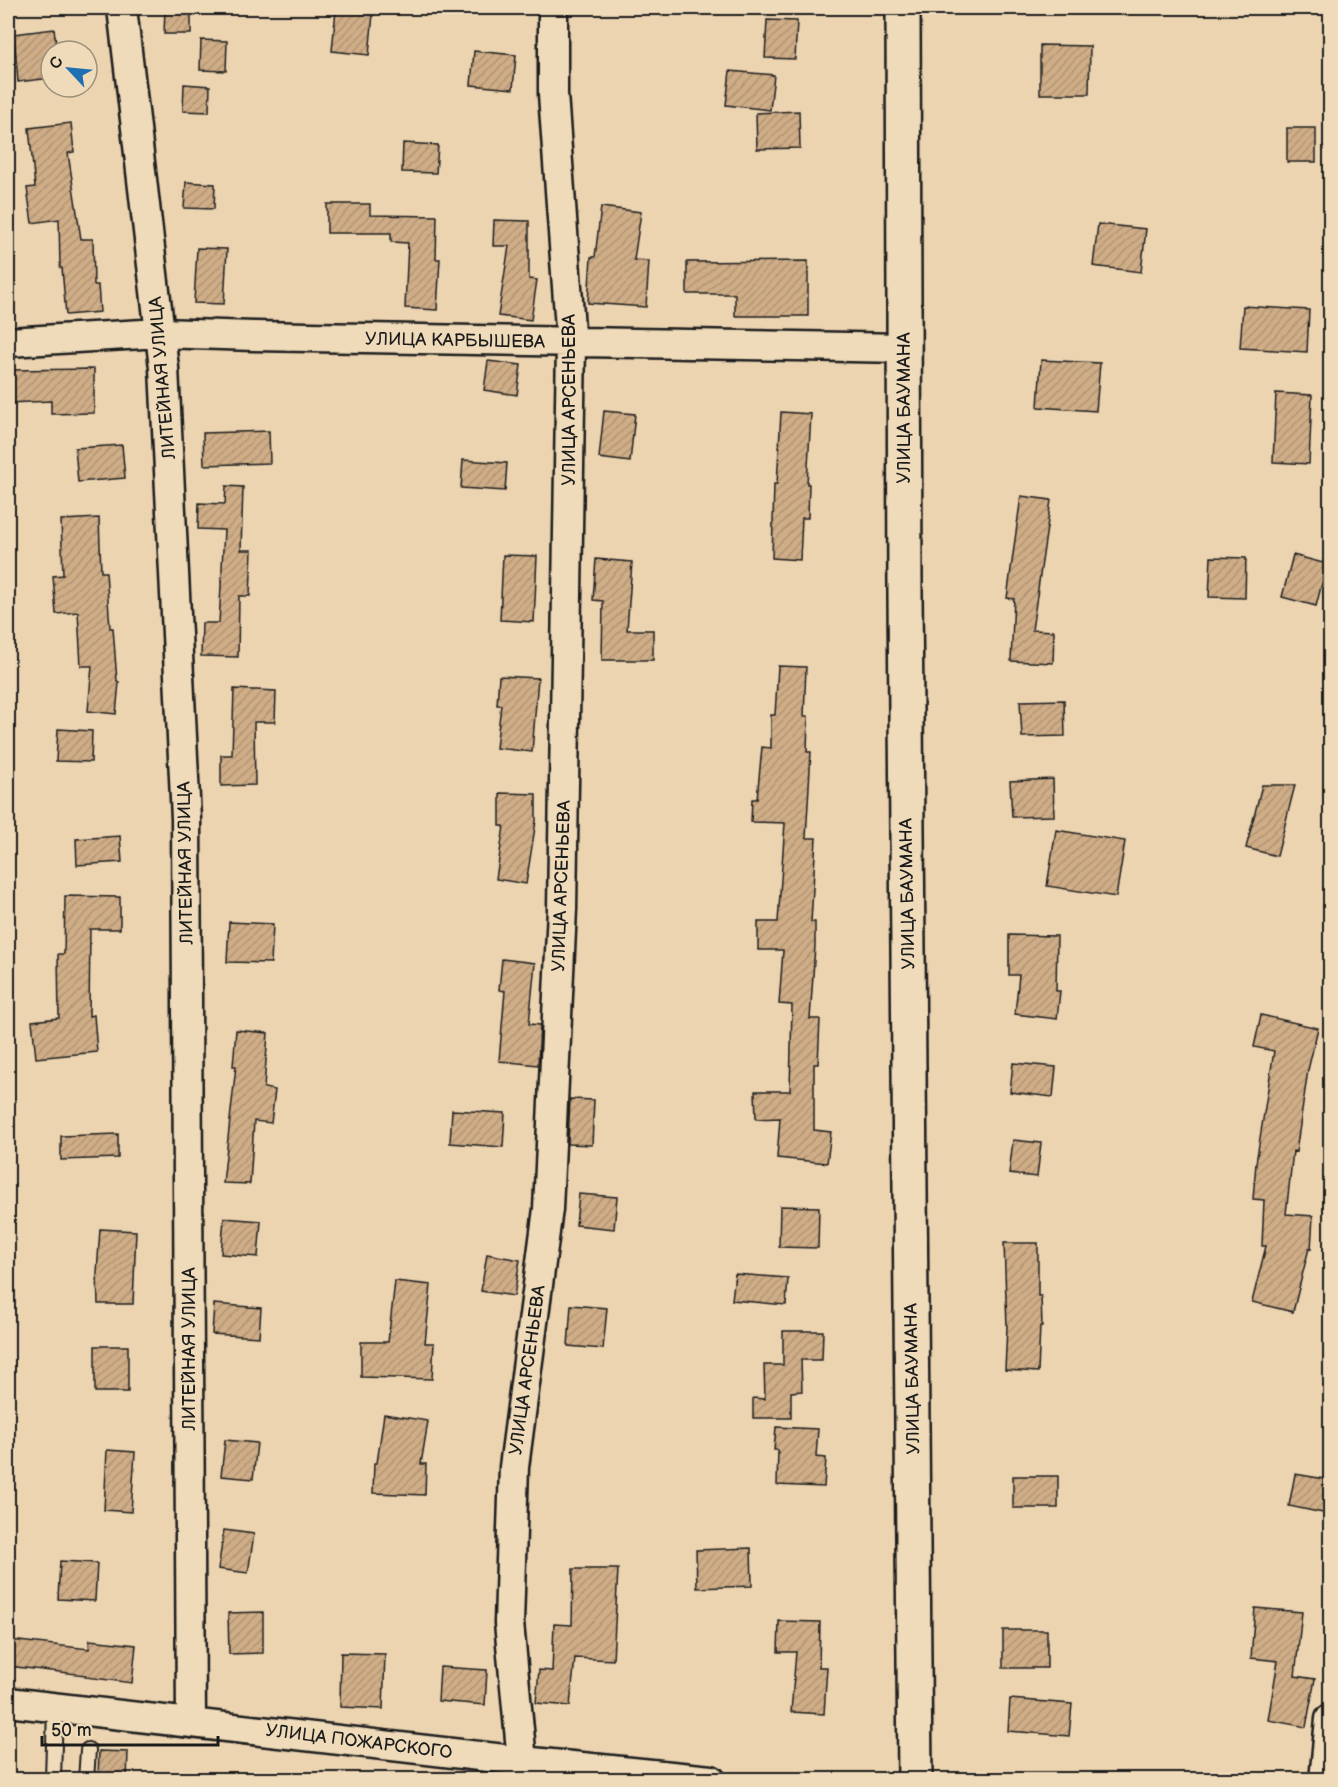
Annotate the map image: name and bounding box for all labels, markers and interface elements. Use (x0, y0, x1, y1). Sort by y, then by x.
north arrow (39, 39, 99, 99)
text: С (46, 54, 68, 72)
street label: ЛИТЕЙНАЯ УЛИЦА (145, 296, 180, 461)
street label: УЛИЦА АРСЕНЬЕВА (559, 314, 580, 486)
street label: УЛИЦА КАРБЫШЕВА (365, 328, 545, 353)
street label: УЛИЦА БАУМАНА (894, 332, 915, 484)
street label: ЛИТЕЙНАЯ УЛИЦА (174, 781, 197, 946)
street label: УЛИЦА АРСЕНЬЕВА (548, 800, 575, 972)
street label: УЛИЦА БАУМАНА (896, 818, 919, 970)
street label: ЛИТЕЙНАЯ УЛИЦА (179, 1267, 200, 1432)
street label: УЛИЦА АРСЕНЬЕВА (505, 1284, 550, 1456)
street label: УЛИЦА БАУМАНА (901, 1303, 924, 1455)
scale bar (42, 1709, 218, 1747)
text: 50 m (51, 1720, 92, 1741)
street label: УЛИЦА ПОЖАРСКОГО (264, 1720, 454, 1763)

